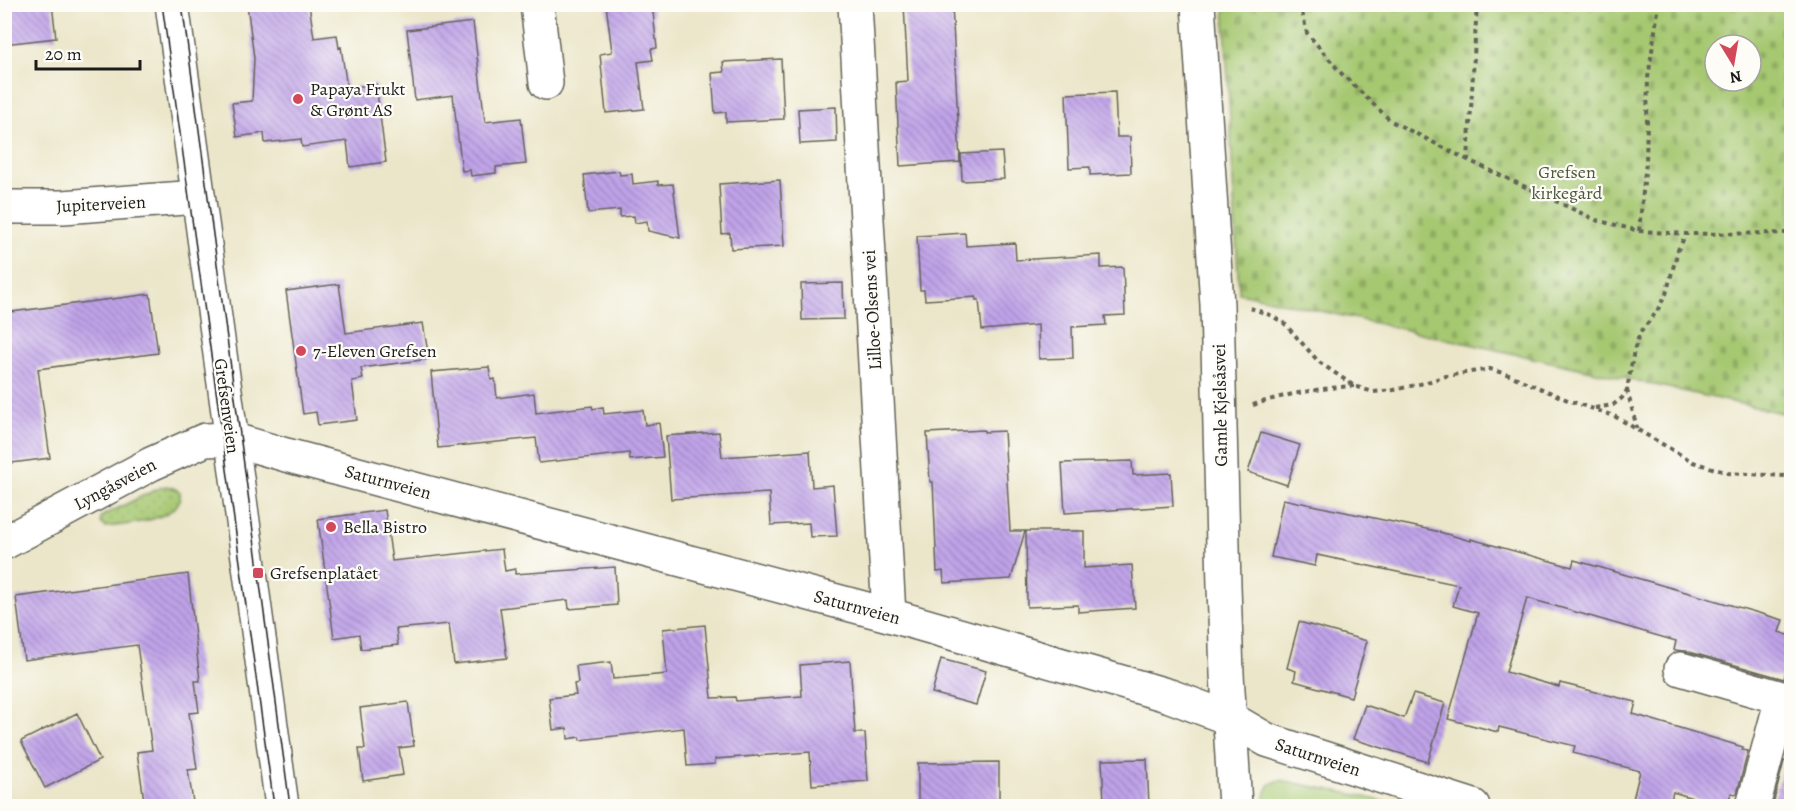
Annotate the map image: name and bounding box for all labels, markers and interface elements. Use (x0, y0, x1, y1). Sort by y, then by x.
scale bar (36, 33, 140, 71)
north arrow (1703, 33, 1763, 93)
text: 20 m (45, 42, 82, 66)
text: N (1728, 65, 1743, 89)
place label: Papaya Frukt & Grønt AS (310, 77, 406, 122)
marker: Papaya Frukt & Grønt AS (291, 92, 305, 106)
park label: Grefsen kirkegård (1532, 160, 1603, 205)
street label: Jupiterveien (56, 190, 147, 218)
street label: Lilloe-Olsens vei (857, 249, 887, 371)
place label: 7-Eleven Grefsen (313, 339, 437, 363)
street label: Gamle Kjelsåsvei (1207, 343, 1233, 467)
marker: 7-Eleven Grefsen (294, 344, 308, 358)
street label: Grefsenveien (208, 357, 246, 455)
street label: Lyngåsveien (70, 452, 160, 516)
street label: Saturnveien (342, 459, 434, 505)
place label: Bella Bistro (343, 515, 427, 539)
marker: Bella Bistro (324, 520, 338, 534)
place label: Grefsenplatået (270, 561, 378, 585)
marker: Grefsenplatået (251, 566, 265, 580)
street label: Saturnveien (811, 584, 903, 630)
street label: Saturnveien (1272, 732, 1364, 782)

